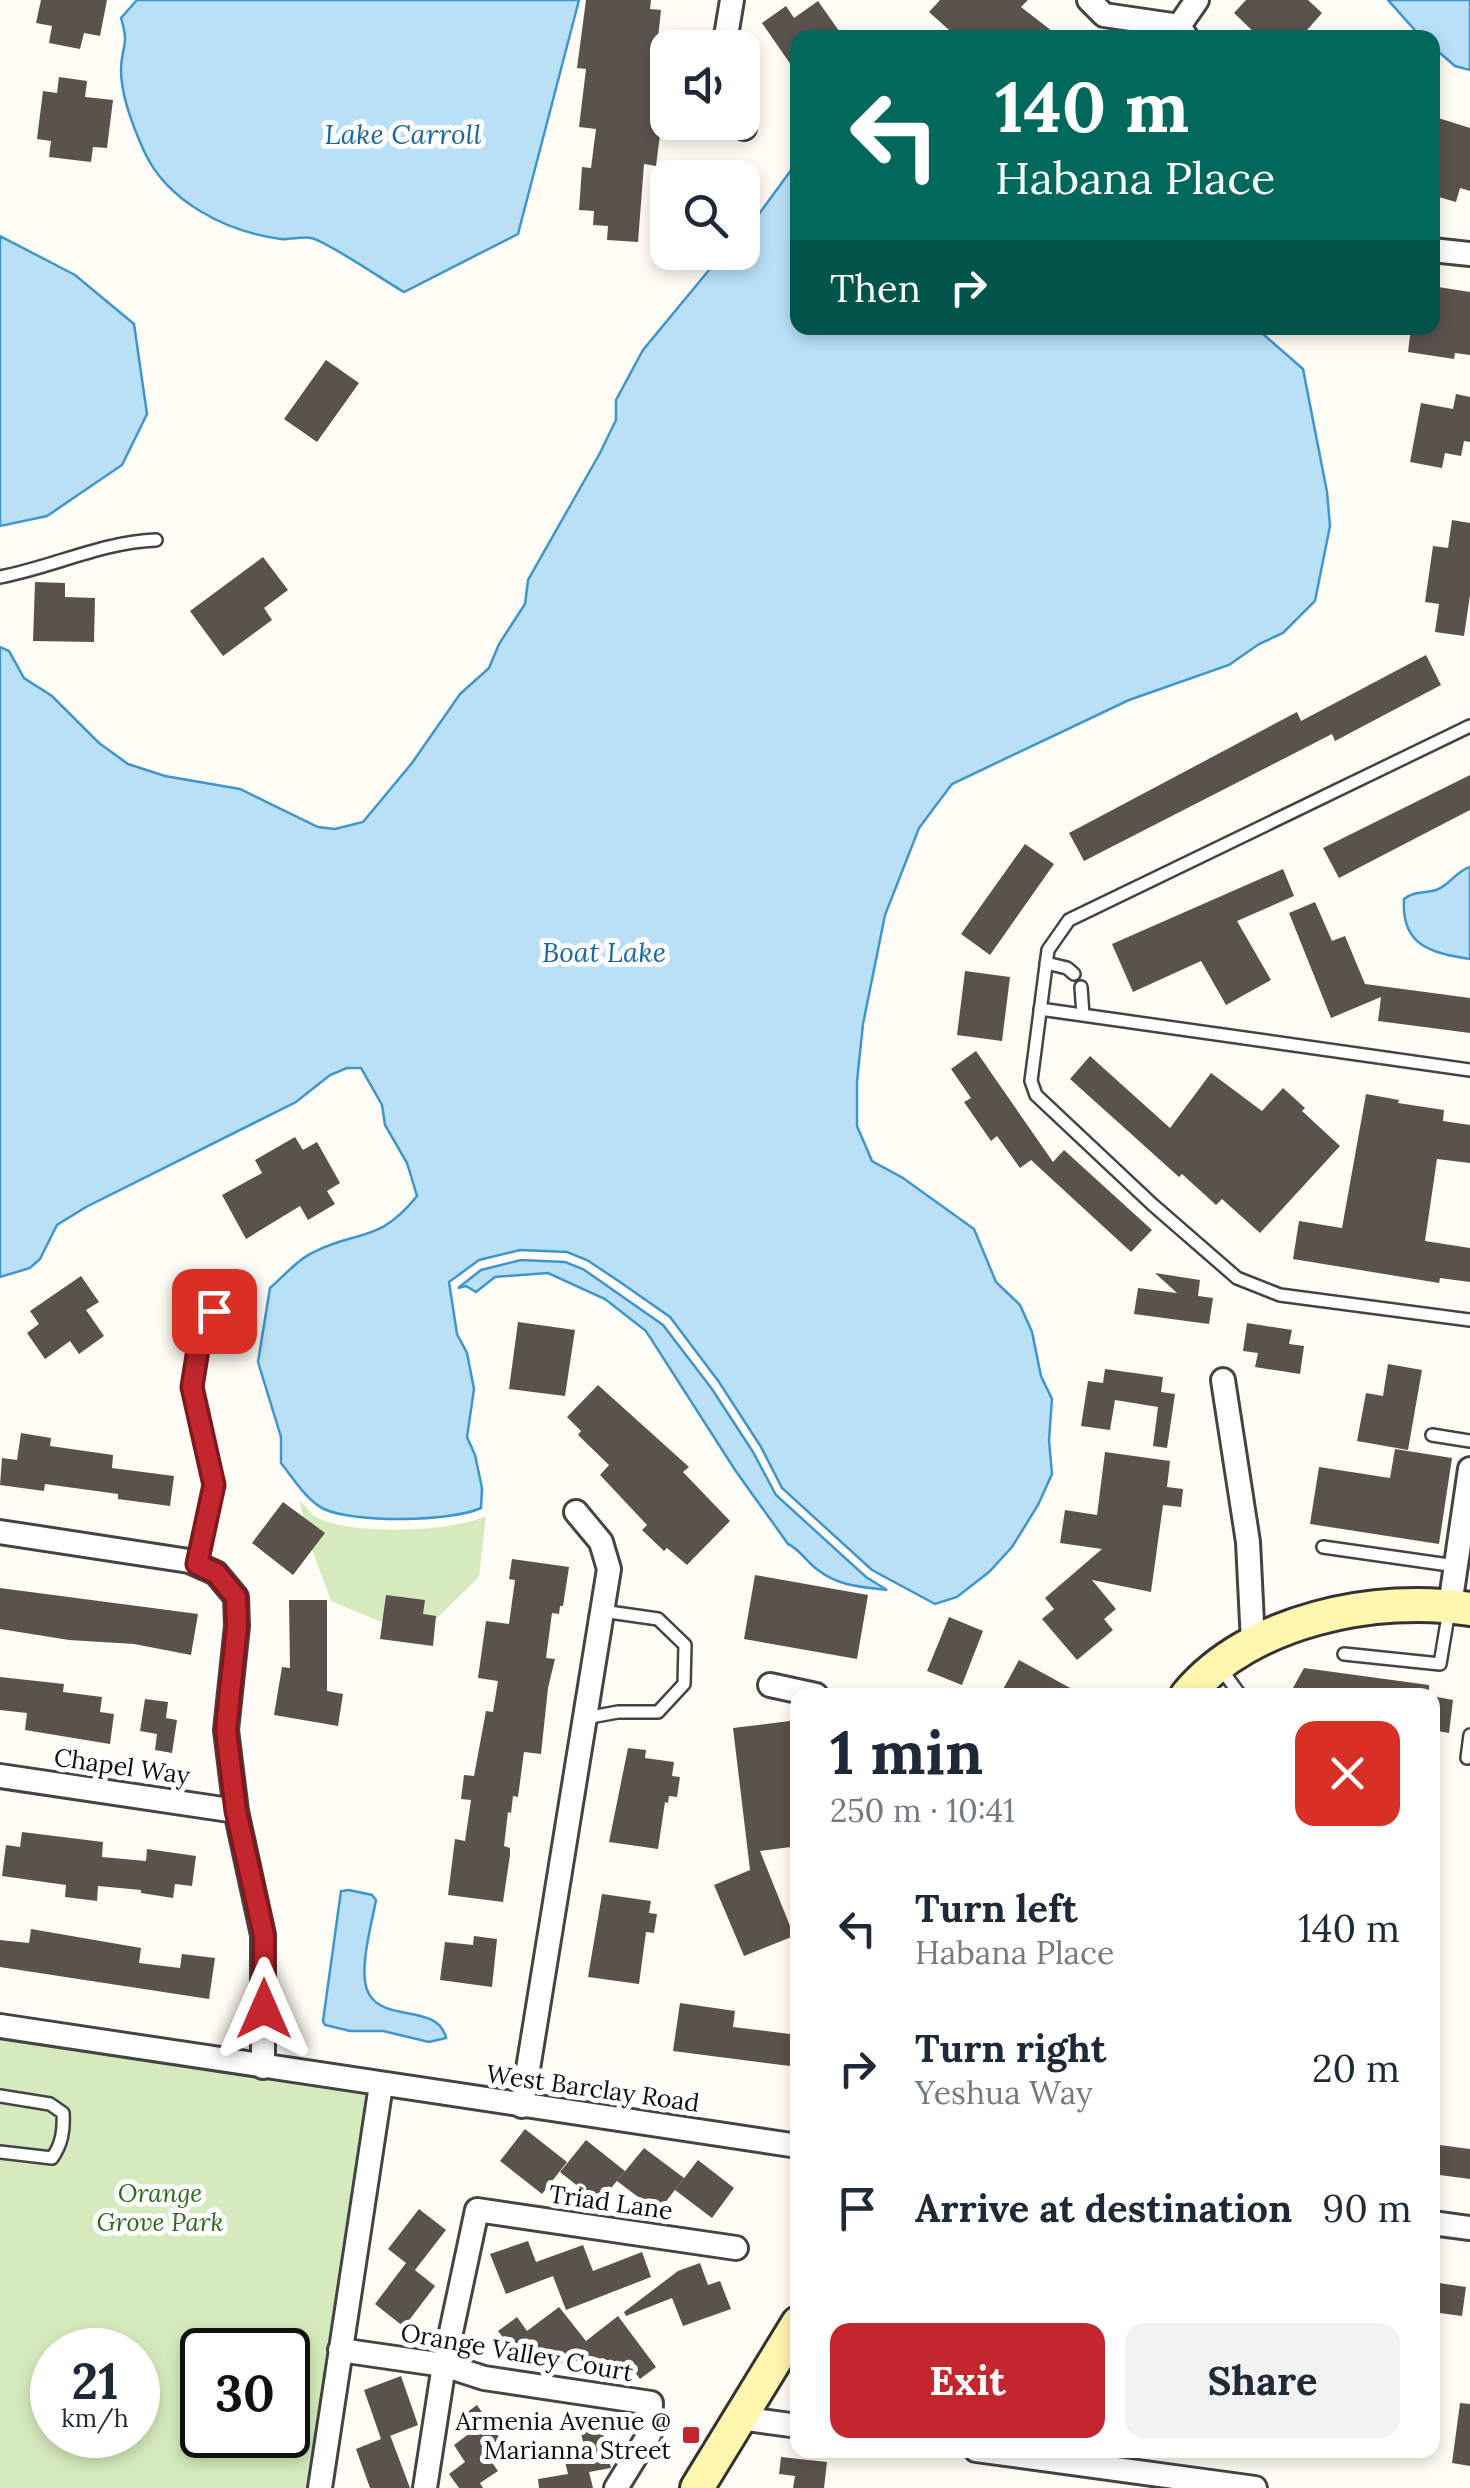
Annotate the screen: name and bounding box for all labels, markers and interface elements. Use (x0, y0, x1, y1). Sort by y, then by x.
map controls (650, 30, 760, 270)
button: sound (650, 30, 760, 140)
text: 140 m (995, 62, 1189, 151)
icon: left (830, 70, 960, 200)
water label: Lake Carroll (325, 116, 482, 152)
text: Habana Place (995, 149, 1275, 206)
button: search (650, 160, 760, 270)
icon: right (941, 260, 996, 315)
text: Then (830, 264, 921, 312)
water label: Boat Lake (542, 934, 666, 970)
pin (172, 1269, 257, 1354)
icon: arrive (187, 1284, 242, 1339)
text: 1 min (830, 1714, 983, 1790)
button: close (1295, 1721, 1400, 1826)
street label: Chapel Way (52, 1741, 193, 1791)
text: 250 m · 10:41 (830, 1790, 1015, 1831)
text: Turn left (915, 1884, 1078, 1932)
icon: left (830, 1901, 885, 1956)
text: 140 m (1298, 1904, 1400, 1952)
text: Habana Place (915, 1932, 1114, 1973)
position arrow (212, 1957, 316, 2061)
text: Turn right (915, 2024, 1106, 2072)
icon: right (830, 2041, 885, 2096)
text: 20 m (1312, 2044, 1400, 2092)
street label: West Barclay Road (484, 2057, 702, 2119)
text: Yeshua Way (915, 2072, 1093, 2113)
park label: Orange Grove Park (96, 2177, 224, 2238)
street label: Triad Lane (547, 2177, 675, 2227)
icon: arrive (830, 2181, 885, 2236)
text: Arrive at destination (915, 2184, 1292, 2232)
text: 90 m (1322, 2184, 1412, 2232)
street label: Orange Valley Court (398, 2316, 636, 2388)
button: Exit (830, 2323, 1105, 2438)
button: Share (1125, 2323, 1400, 2438)
speed limit sign: 30 (180, 2328, 310, 2458)
text: 21 (72, 2349, 118, 2413)
text: km/h (61, 2402, 129, 2434)
place label: Armenia Avenue @ Marianna Street (455, 2405, 671, 2466)
marker: Armenia Avenue @ Marianna Street (680, 2424, 702, 2446)

